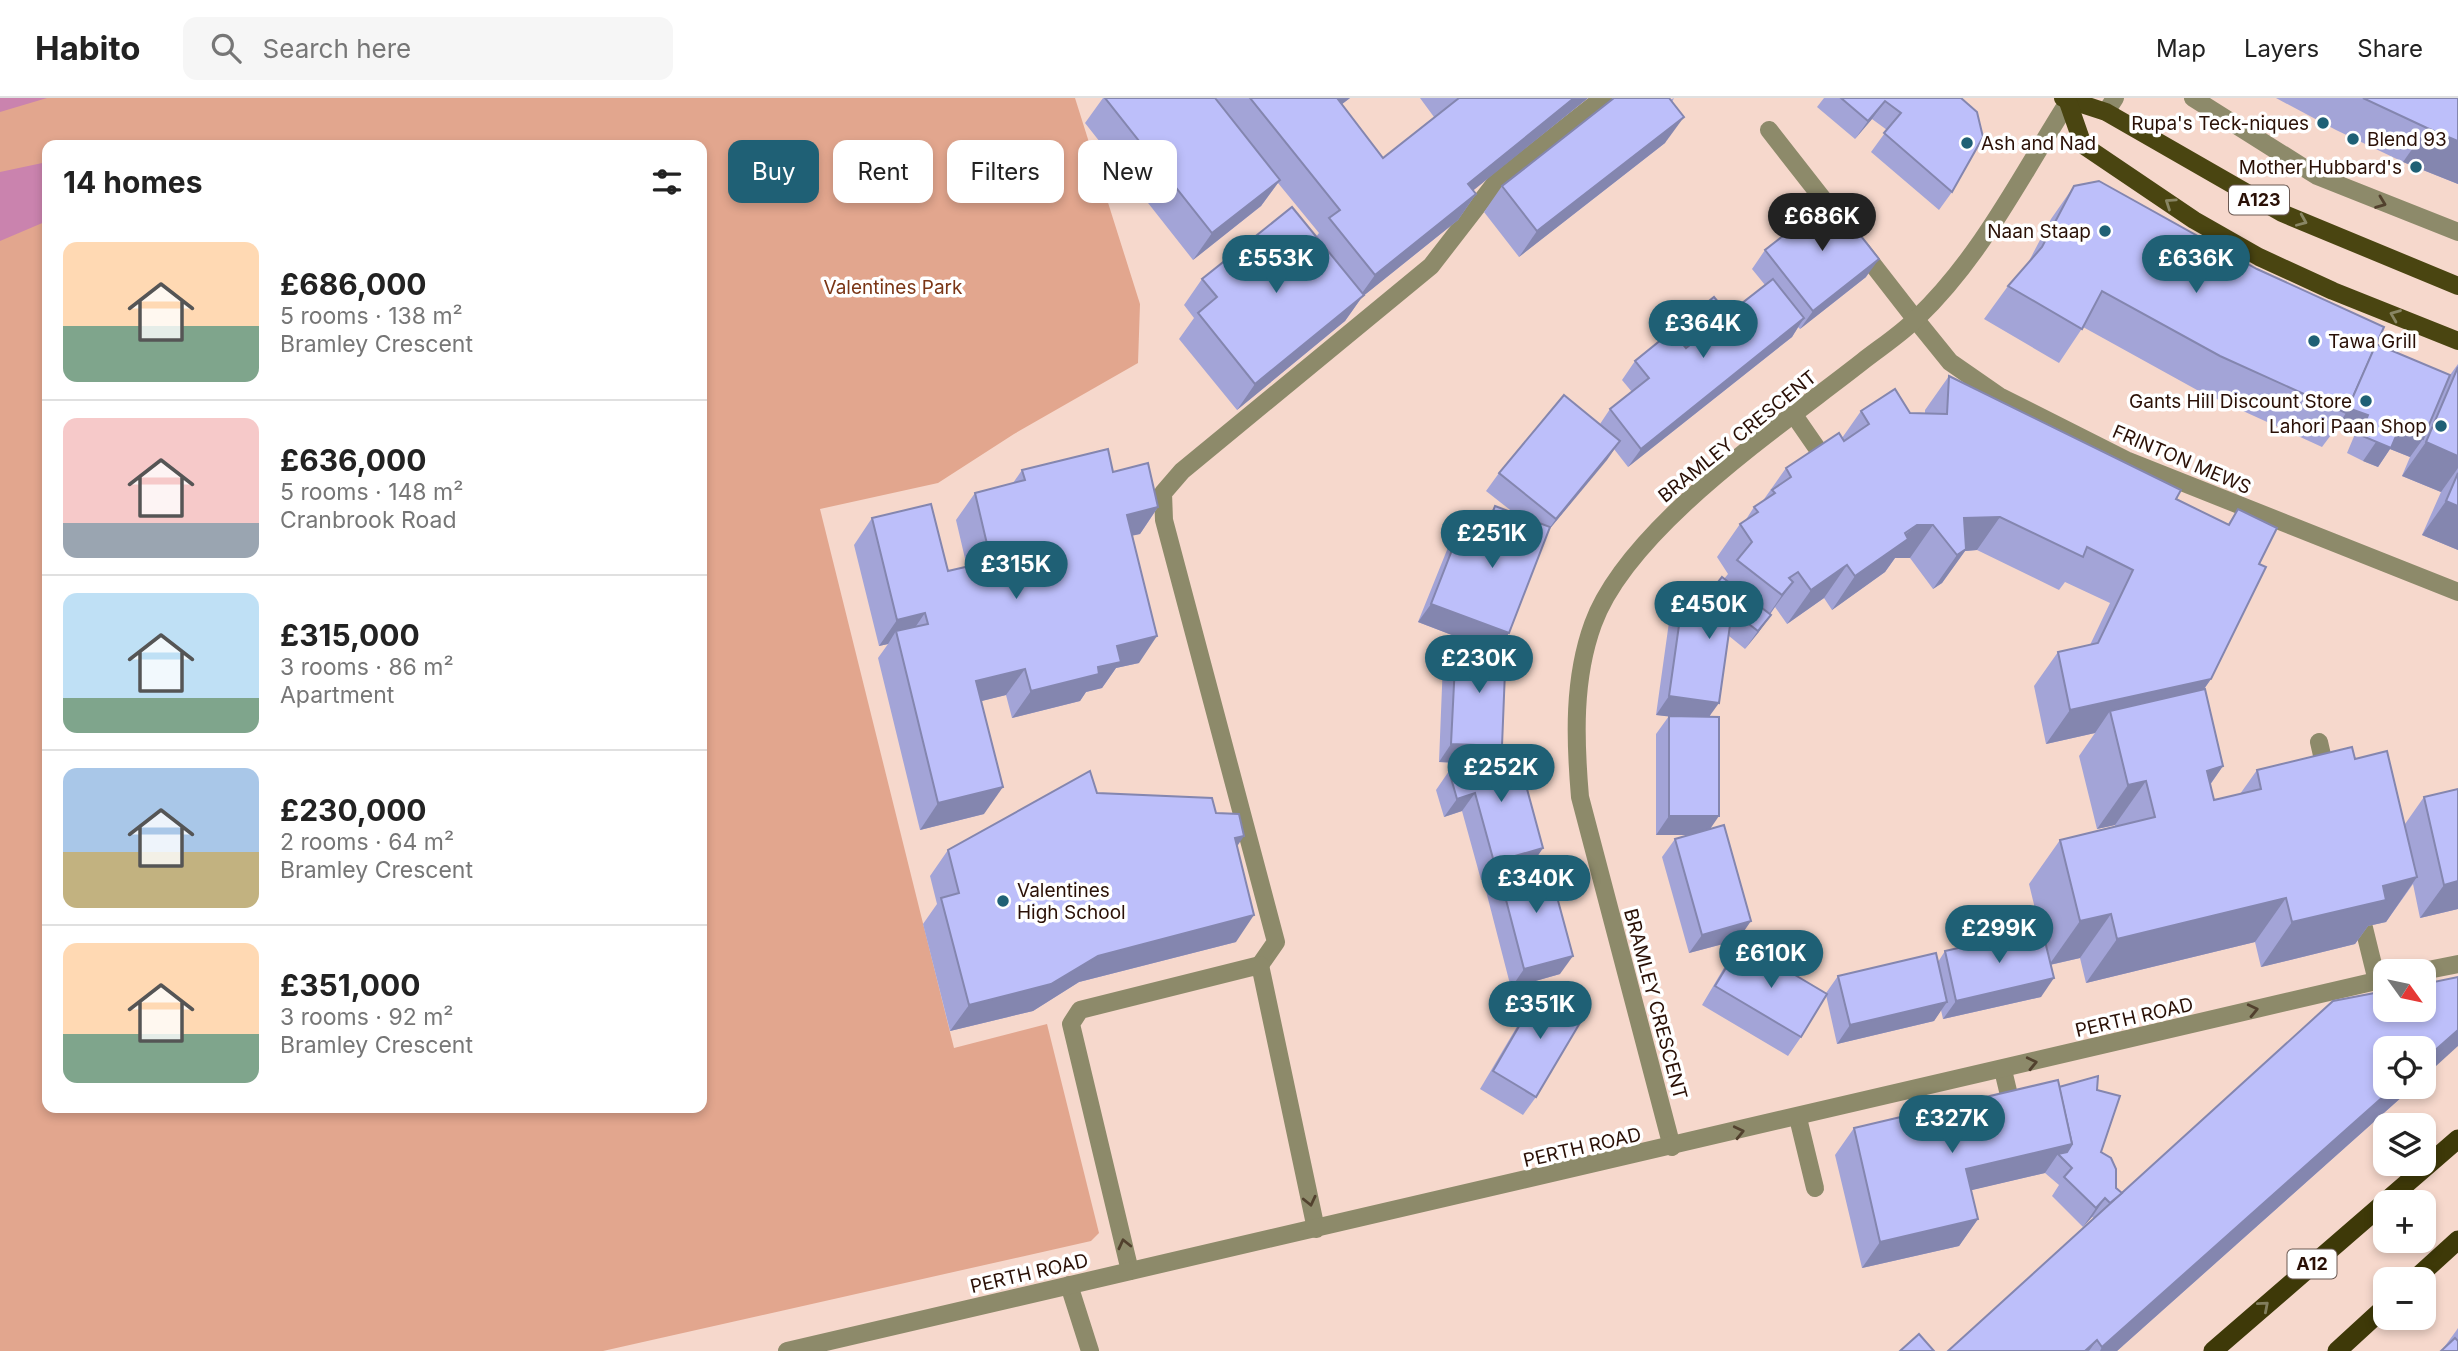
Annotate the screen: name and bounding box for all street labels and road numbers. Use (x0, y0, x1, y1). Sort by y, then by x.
road number: A123 (2229, 186, 2289, 214)
street label: BRAMLEY CRESCENT (1654, 365, 1821, 507)
street label: FRINTON MEWS (2109, 420, 2255, 499)
street label: BRAMLEY CRESCENT (1619, 906, 1692, 1102)
street label: PERTH ROAD (2073, 993, 2195, 1042)
street label: PERTH ROAD (1521, 1123, 1643, 1172)
street label: PERTH ROAD (968, 1249, 1090, 1298)
road number: A12 (2288, 1250, 2336, 1279)

